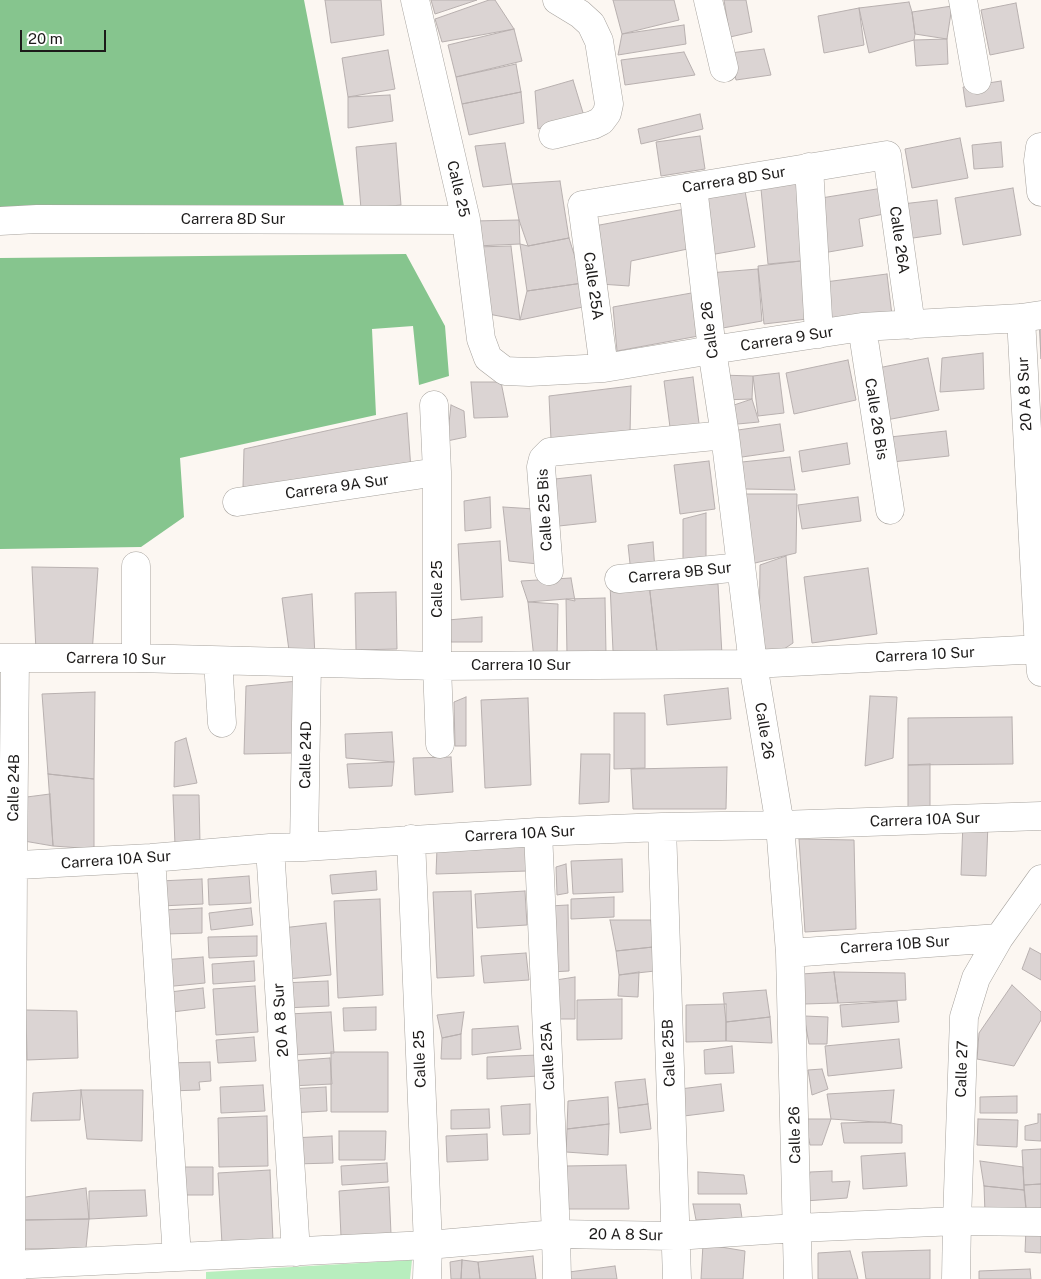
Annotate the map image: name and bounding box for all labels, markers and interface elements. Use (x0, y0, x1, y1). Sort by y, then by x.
scale bar (22, 20, 109, 52)
text: 20 m (28, 30, 63, 47)
street label: Calle 25 (443, 159, 473, 219)
street label: Carrera 8D Sur (681, 163, 787, 197)
street label: Calle 26A (885, 205, 913, 275)
street label: Carrera 8D Sur (181, 210, 285, 228)
street label: Calle 25A (579, 251, 607, 321)
street label: Calle 26 (698, 300, 722, 360)
street label: Carrera 9 Sur (739, 323, 835, 355)
street label: 20 A 8 Sur (1014, 357, 1036, 431)
street label: Calle 26 Bis (861, 377, 891, 461)
street label: Calle 25 Bis (534, 468, 556, 552)
street label: Carrera 9A Sur (284, 471, 390, 503)
street label: Carrera 9B Sur (627, 559, 733, 587)
street label: Calle 25 (428, 560, 446, 618)
street label: Carrera 10 Sur (875, 643, 975, 667)
street label: Carrera 10 Sur (66, 649, 166, 669)
street label: Carrera 10 Sur (471, 656, 571, 674)
street label: Calle 26 (751, 701, 777, 761)
street label: Calle 24D (296, 721, 316, 789)
street label: Calle 24B (4, 754, 24, 822)
street label: Carrera 10A Sur (869, 809, 981, 831)
street label: Carrera 10A Sur (464, 822, 576, 846)
street label: Carrera 10A Sur (60, 847, 172, 873)
street label: Carrera 10B Sur (840, 932, 950, 958)
street label: 20 A 8 Sur (269, 982, 293, 1058)
street label: Calle 25B (659, 1019, 679, 1087)
street label: Calle 25A (537, 1021, 559, 1091)
street label: Calle 25 (410, 1030, 430, 1088)
street label: Calle 27 (952, 1040, 972, 1098)
street label: Calle 26 (786, 1106, 804, 1164)
street label: 20 A 8 Sur (589, 1225, 663, 1245)

